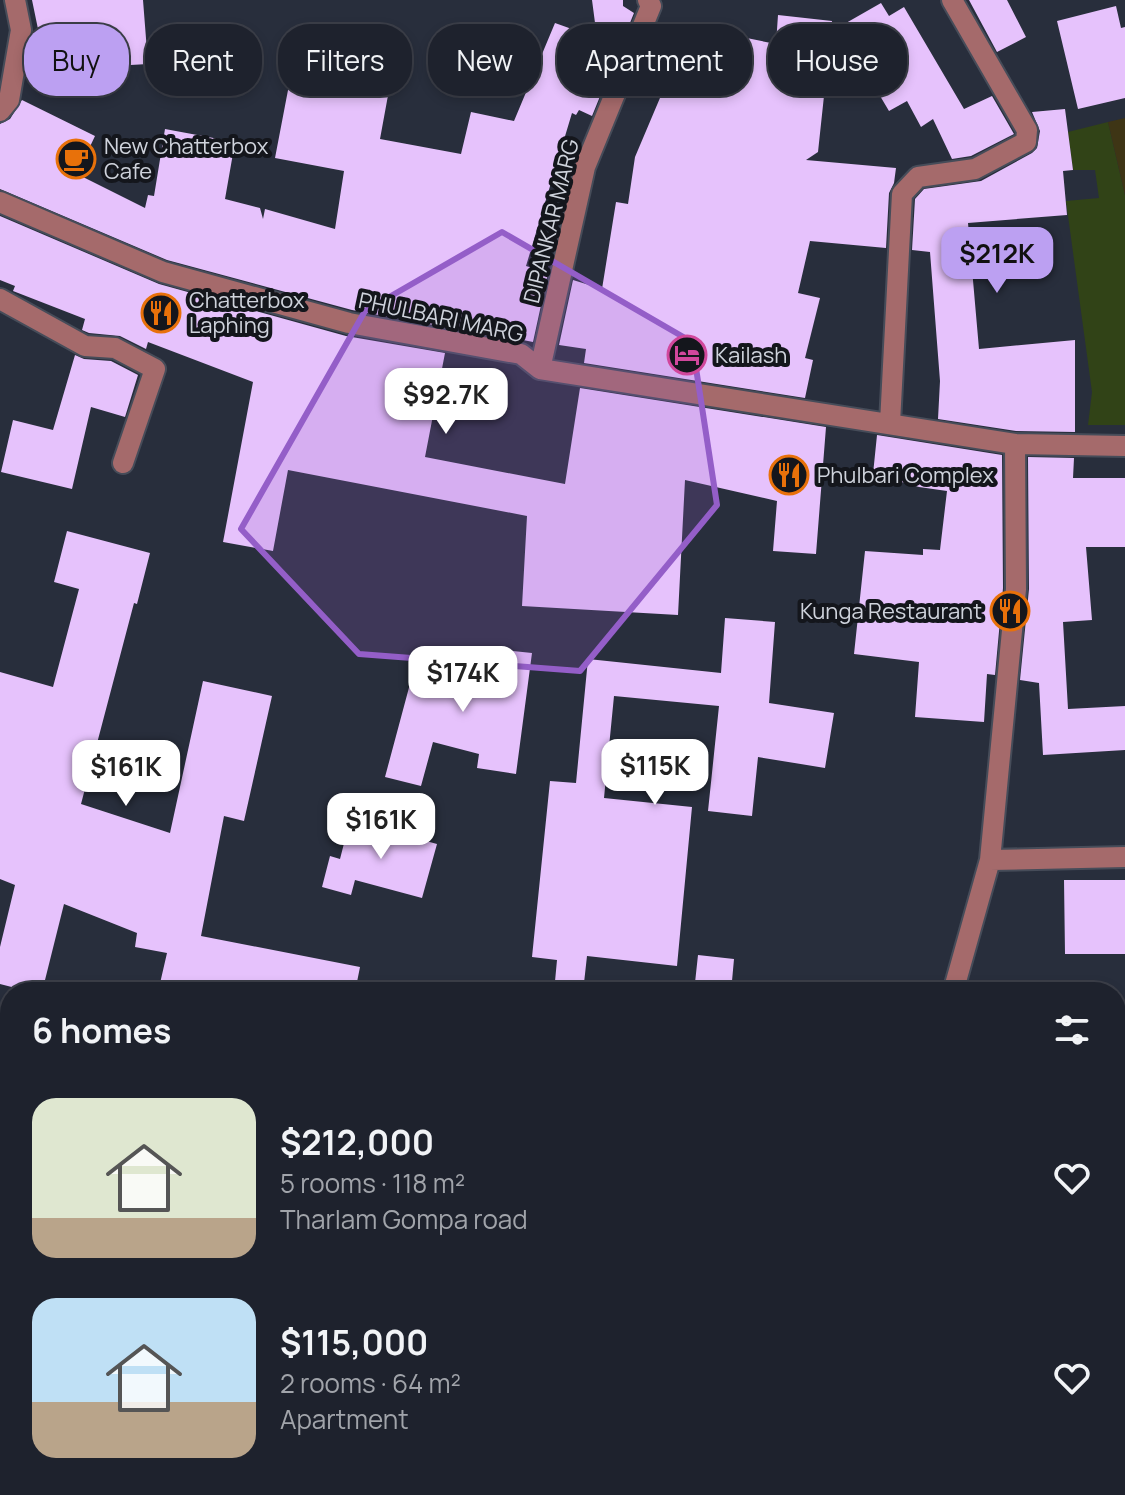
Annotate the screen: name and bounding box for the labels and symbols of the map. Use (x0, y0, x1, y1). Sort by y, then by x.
place label: New Chatterbox Cafe (104, 131, 269, 186)
street label: DIPANKAR MARG (516, 136, 586, 306)
cafe icon: New Chatterbox Cafe (55, 138, 97, 180)
pin: $212K (941, 227, 1053, 295)
place label: Chatterbox Laphing (189, 285, 305, 340)
street label: PHULBARI MARG (356, 285, 526, 349)
restaurant icon: Chatterbox Laphing (140, 292, 182, 334)
hotel icon: Kailash (666, 334, 708, 376)
place label: Kailash (715, 340, 787, 370)
pin: $92.7K (381, 368, 511, 436)
restaurant icon: Phulbari Complex (768, 454, 810, 496)
place label: Phulbari Complex (817, 460, 994, 490)
restaurant icon: Kunga Restaurant (989, 590, 1031, 632)
place label: Kunga Restaurant (800, 596, 982, 626)
pin: $174K (407, 646, 519, 714)
pin: $115K (599, 739, 711, 807)
pin: $161K (70, 740, 182, 808)
pin: $161K (325, 793, 437, 861)

